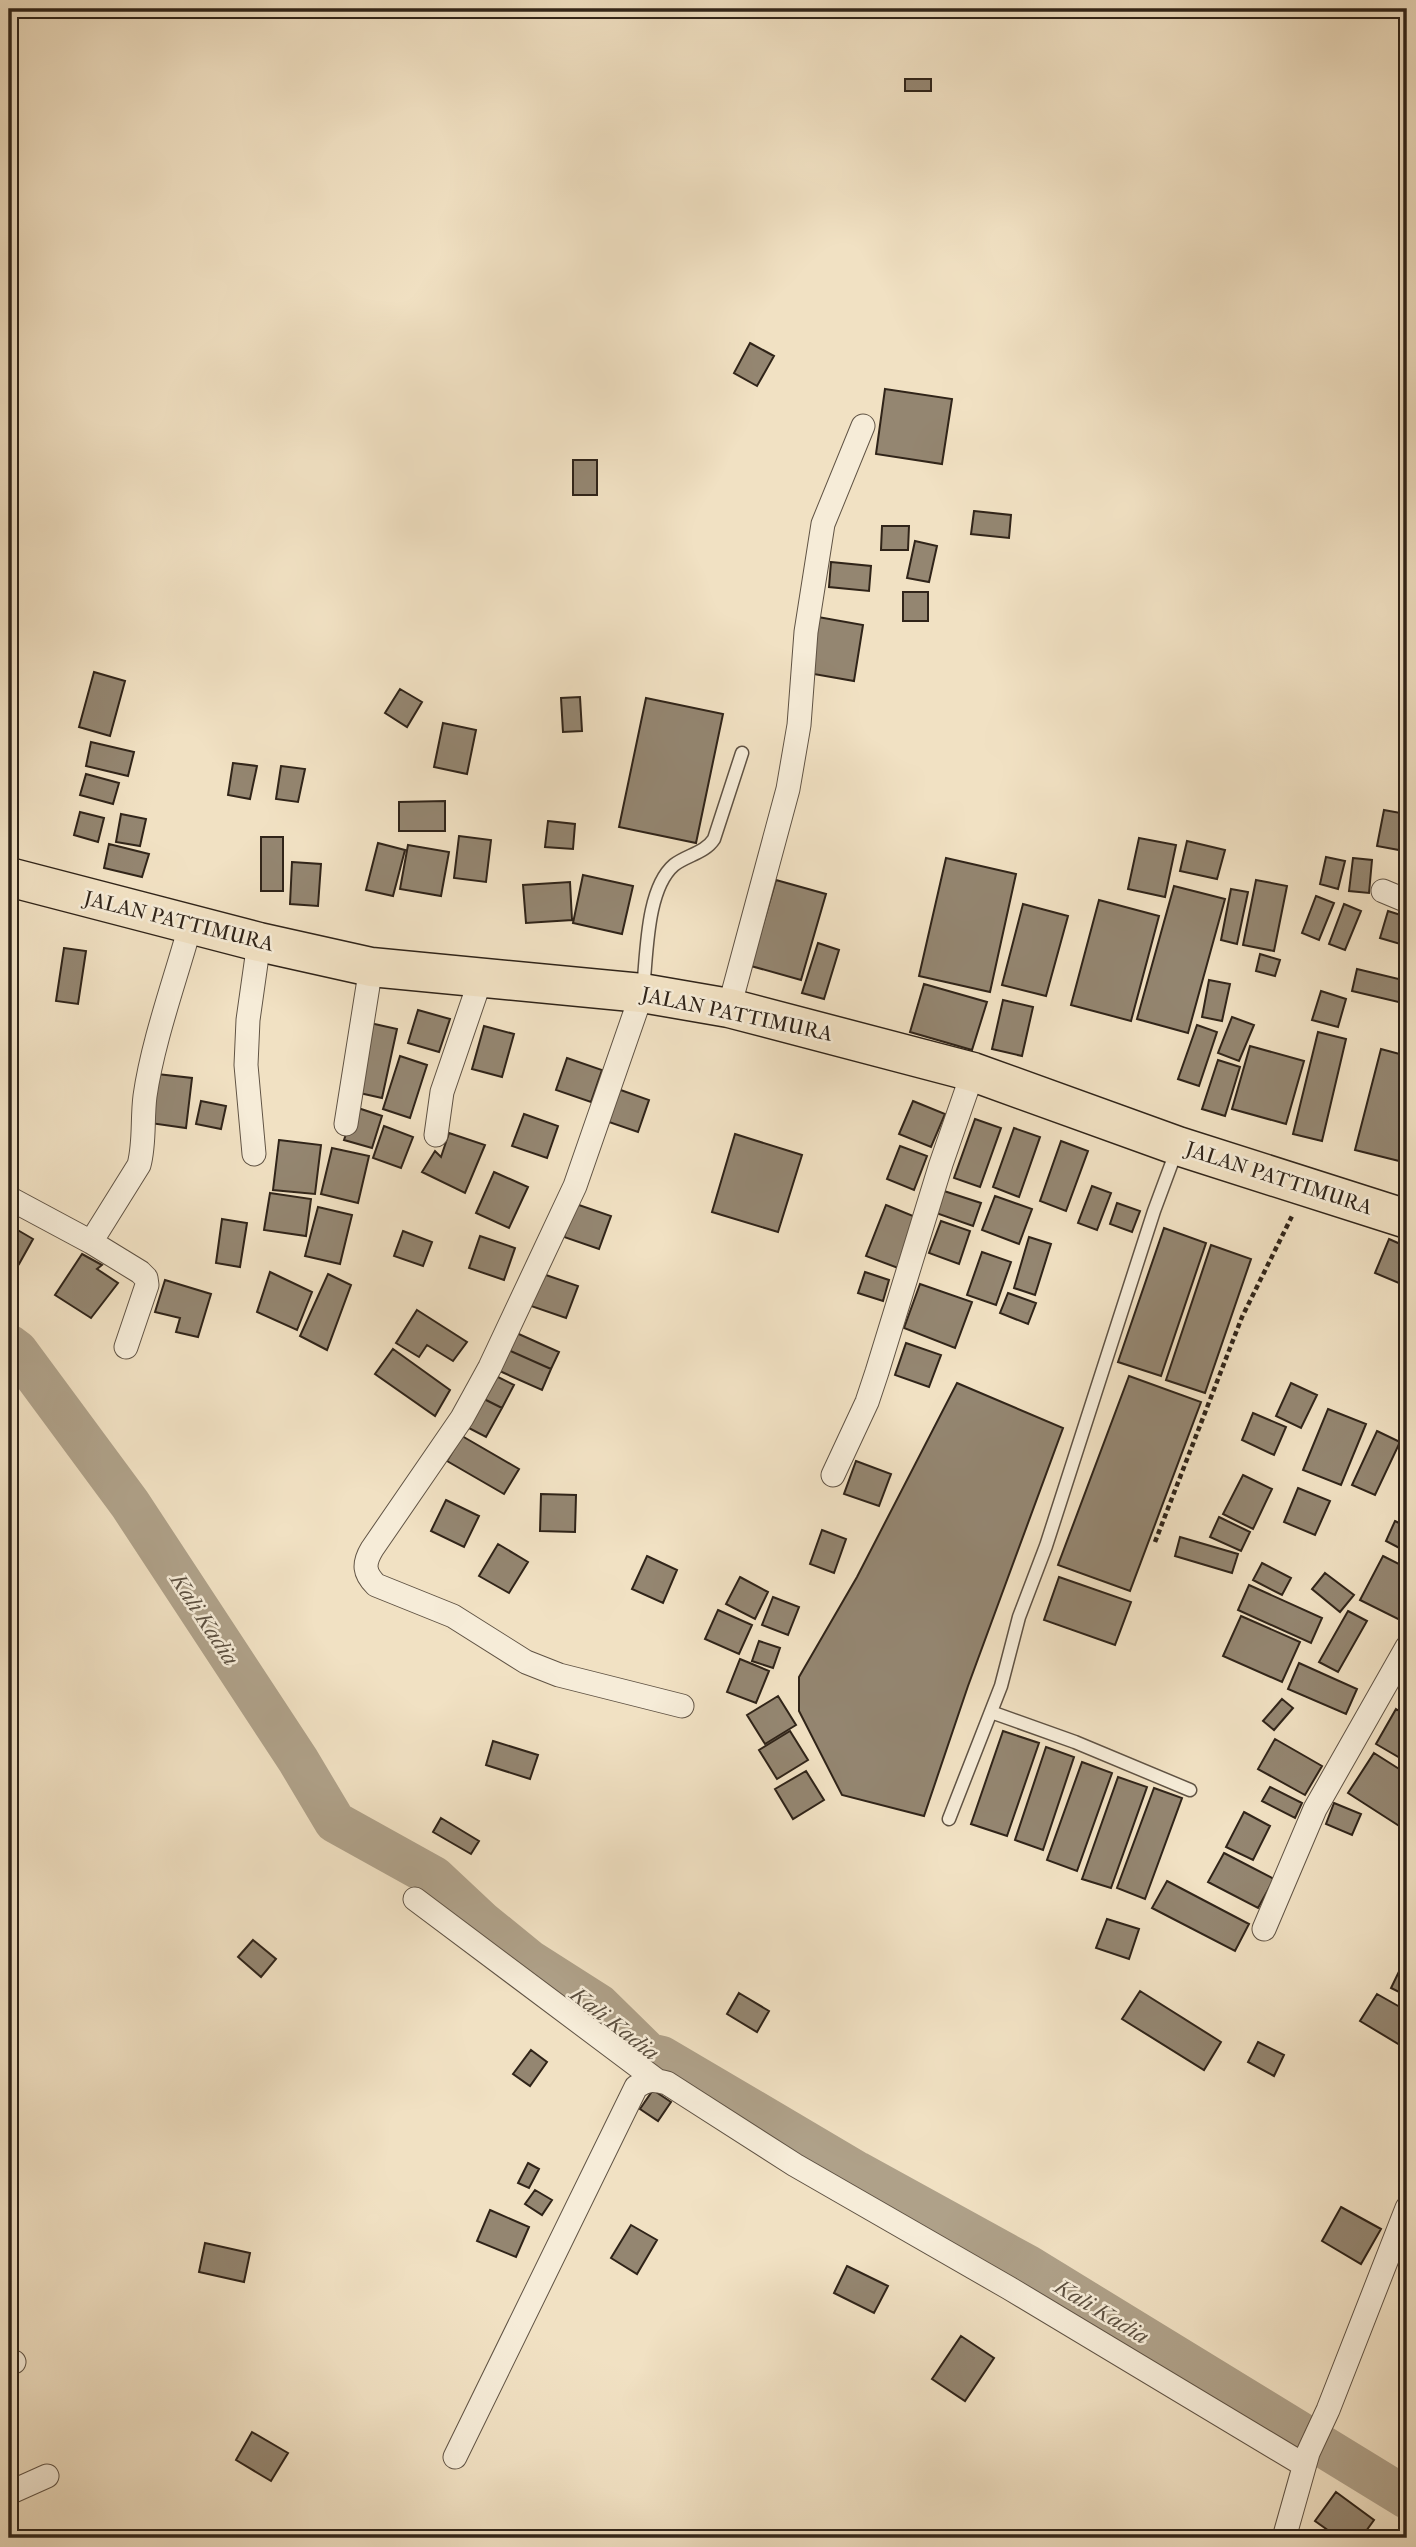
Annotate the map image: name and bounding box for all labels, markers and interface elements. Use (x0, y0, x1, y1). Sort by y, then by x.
street label: JALAN PATTIMURA (80, 885, 277, 956)
street label: JALAN PATTIMURA (637, 982, 835, 1046)
street label: JALAN PATTIMURA (1181, 1136, 1376, 1220)
water label: Kali Kadia (164, 1566, 244, 1671)
water label: Kali Kadia (563, 1979, 664, 2066)
water label: Kali Kadia (1048, 2272, 1154, 2350)

